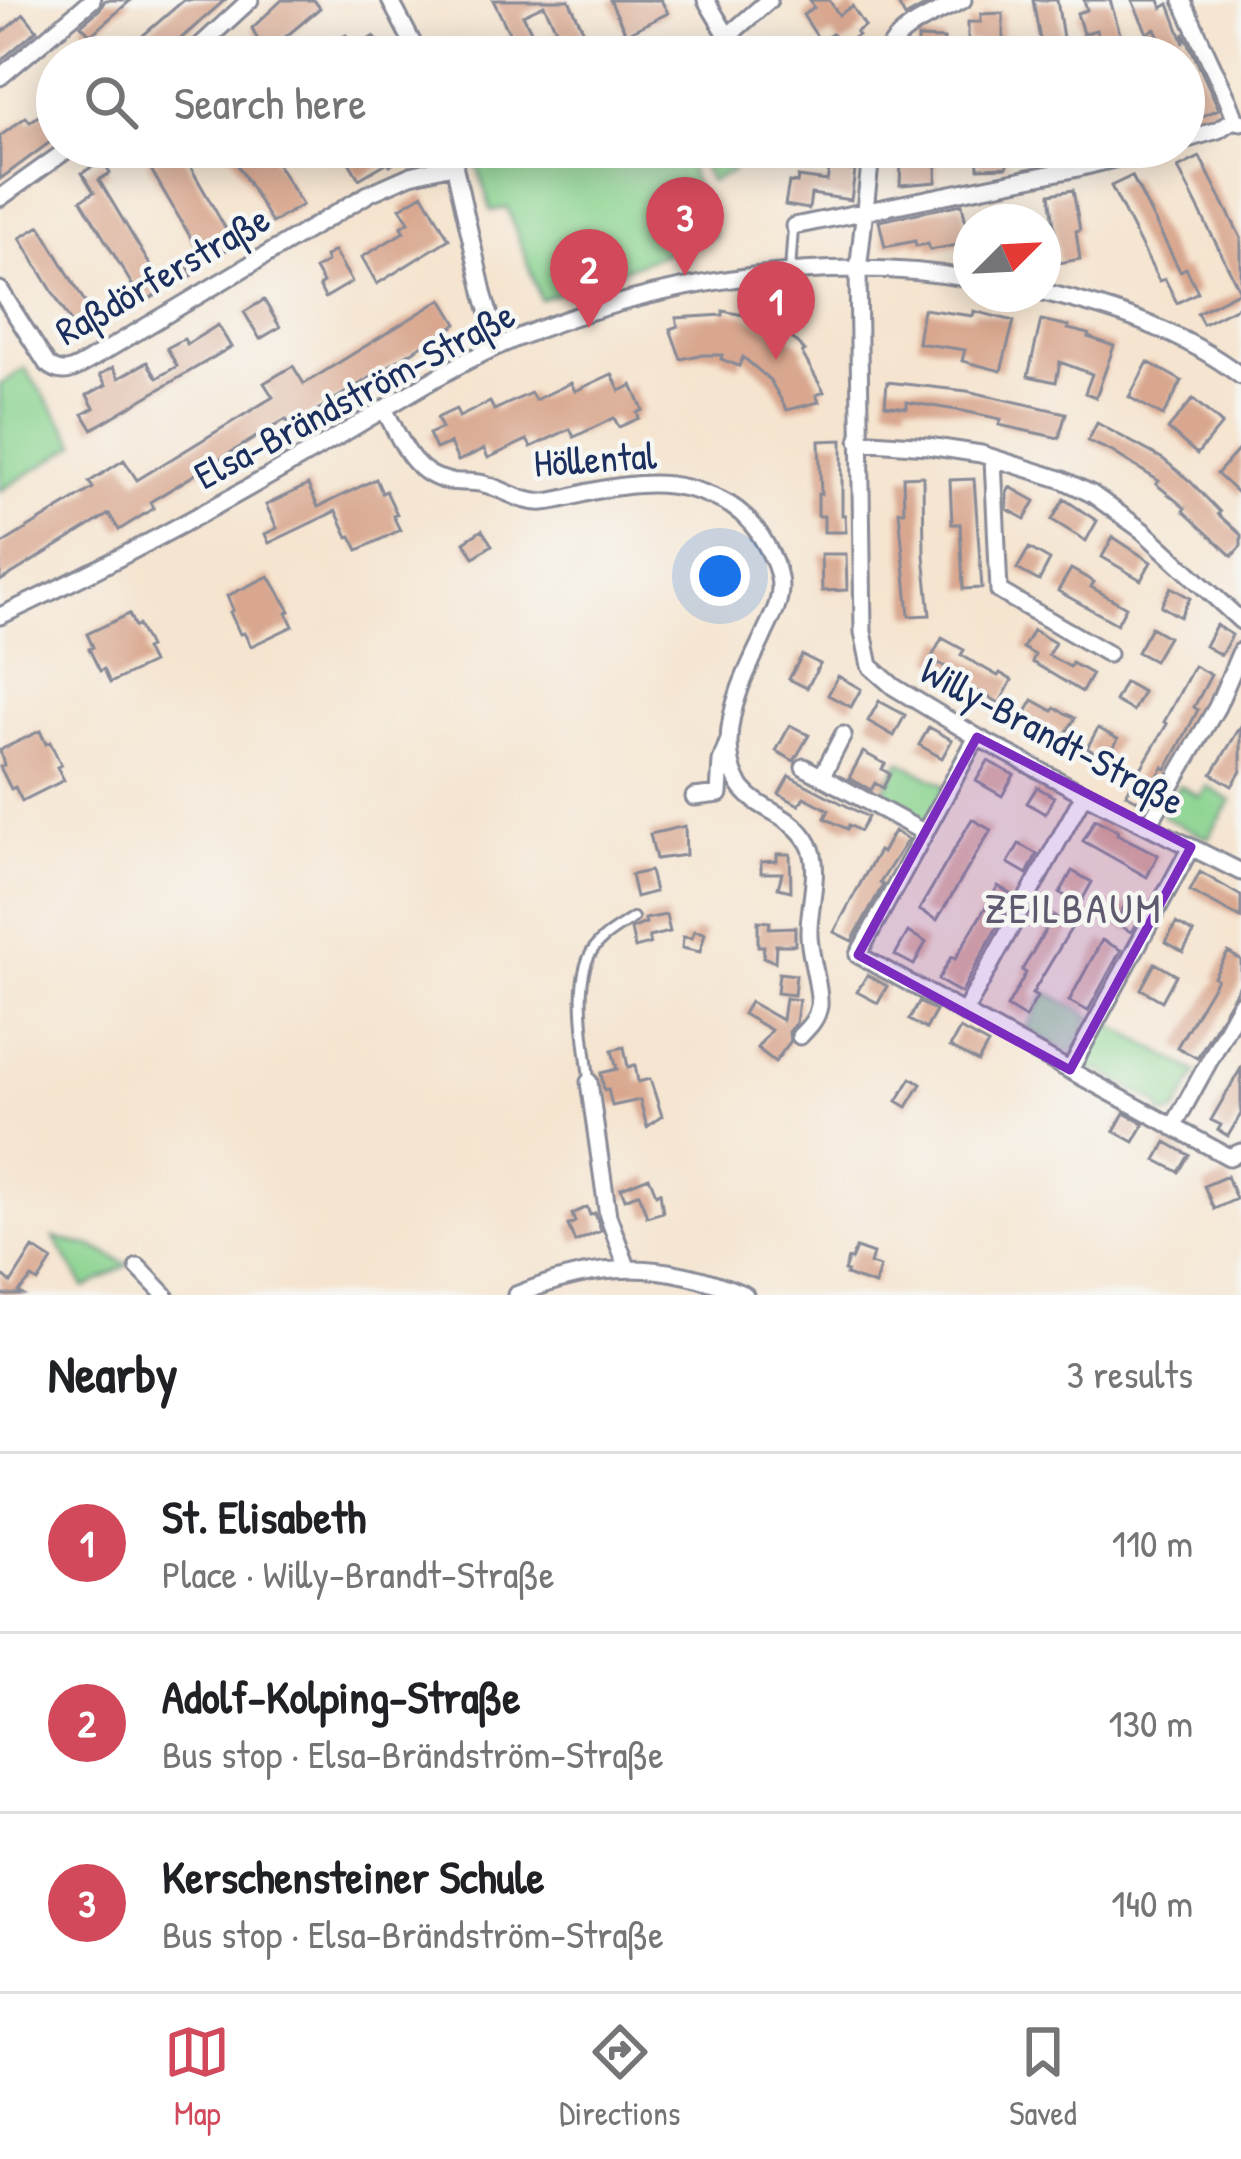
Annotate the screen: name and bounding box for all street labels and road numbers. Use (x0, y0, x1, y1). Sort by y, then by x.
street label: Raßdörferstraße (45, 191, 279, 357)
street label: Elsa-Brändström-Straße (184, 287, 524, 501)
street label: Höllental (532, 427, 659, 489)
street label: Willy-Brandt-Straße (912, 643, 1194, 827)

